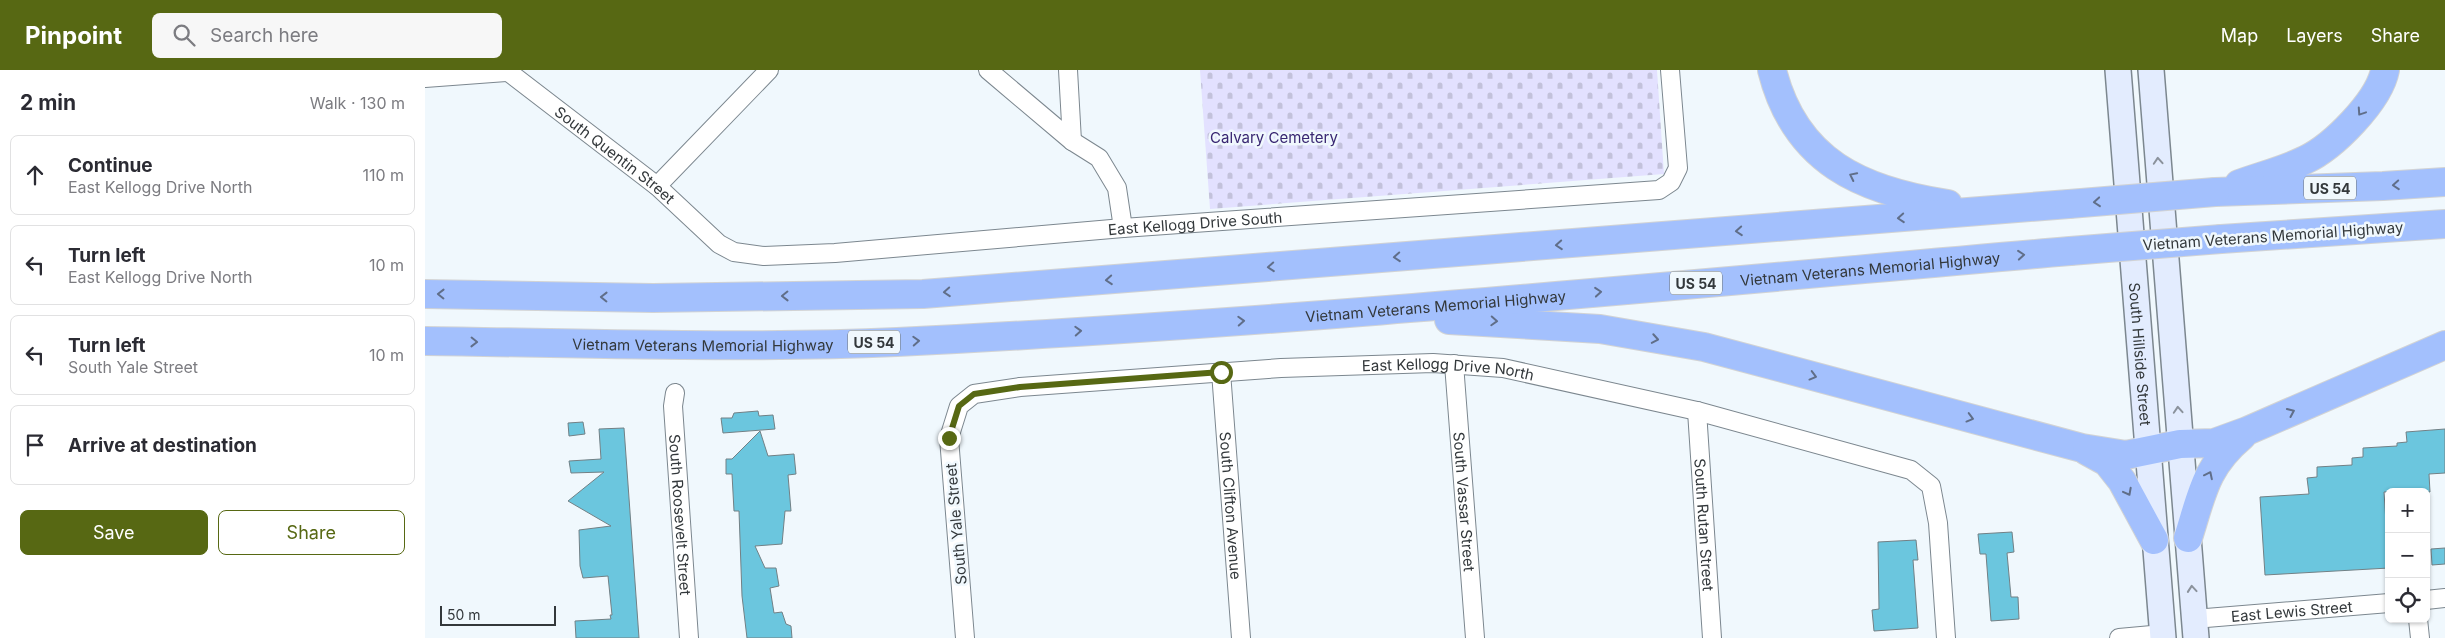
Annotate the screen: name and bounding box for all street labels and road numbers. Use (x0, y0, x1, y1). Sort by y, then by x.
street label: South Quentin Street (551, 102, 679, 208)
road number: US 54 (2304, 176, 2356, 200)
street label: East Kellogg Drive South (1107, 207, 1283, 239)
street label: Vietnam Veterans Memorial Highway (2142, 217, 2404, 255)
street label: Vietnam Veterans Memorial Highway (1739, 248, 2002, 290)
road number: US 54 (1670, 272, 1722, 294)
street label: South Hillside Street (2125, 282, 2156, 427)
street label: Vietnam Veterans Memorial Highway (1305, 286, 1567, 326)
road number: US 54 (848, 330, 900, 354)
street label: Vietnam Veterans Memorial Highway (572, 334, 834, 355)
street label: East Kellogg Drive North (1361, 353, 1536, 384)
street label: South Clifton Avenue (1216, 431, 1246, 580)
street label: South Vassar Street (1450, 431, 1479, 572)
street label: South Roosevelt Street (665, 433, 696, 596)
street label: South Rutan Street (1691, 458, 1718, 592)
street label: South Yale Street (941, 462, 971, 586)
street label: East Lewis Street (2230, 597, 2353, 625)

